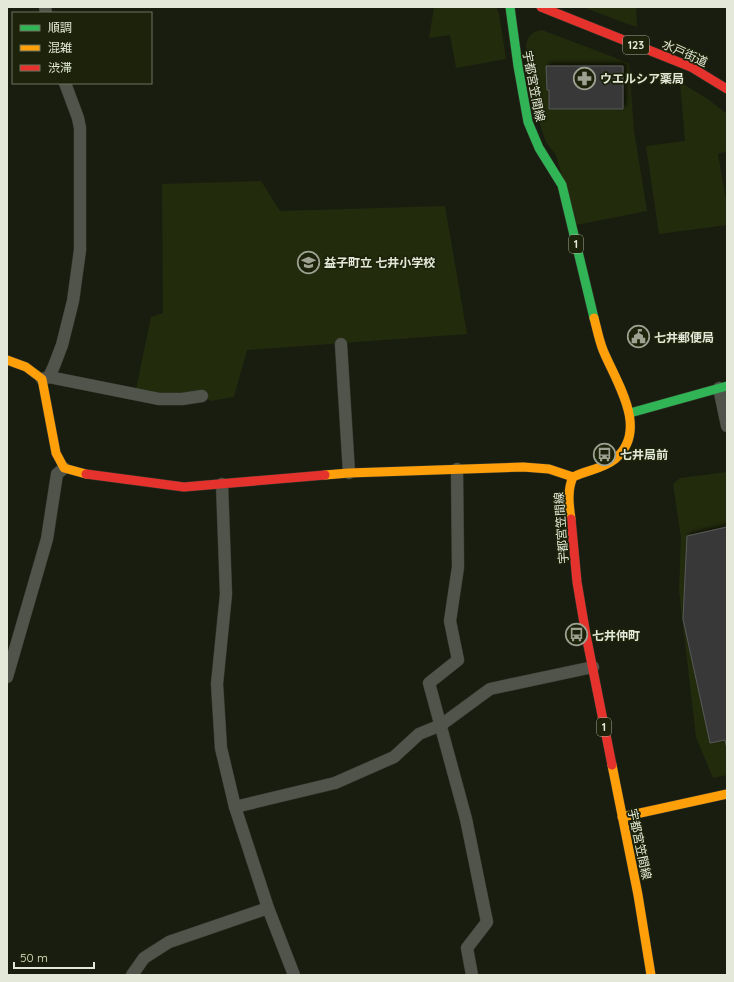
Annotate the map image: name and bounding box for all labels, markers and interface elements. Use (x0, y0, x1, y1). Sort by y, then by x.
legend (12, 12, 152, 84)
text: 順調 (48, 20, 72, 35)
road number: 123 (623, 36, 649, 54)
street label: 水戸街道 (660, 36, 710, 70)
text: 混雑 (48, 40, 72, 55)
street label: 宇都宮笠間線 (520, 49, 548, 123)
text: 渋滞 (48, 60, 72, 75)
pharmacy icon: ウエルシア薬局 (572, 65, 598, 91)
place label: ウエルシア薬局 (600, 71, 684, 86)
road number: 1 (569, 235, 583, 253)
school or university icon: 益子町立 七井小学校 (296, 249, 322, 275)
place label: 益子町立 七井小学校 (324, 255, 435, 270)
public building icon: 七井郵便局 (626, 324, 652, 350)
place label: 七井郵便局 (654, 330, 714, 345)
bus stop icon: 七井局前 (591, 441, 617, 467)
place label: 七井局前 (620, 447, 668, 462)
street label: 宇都宮笠間線 (551, 492, 571, 564)
bus stop icon: 七井仲町 (563, 622, 589, 648)
place label: 七井仲町 (592, 628, 640, 643)
road number: 1 (597, 718, 611, 736)
street label: 宇都宮笠間線 (625, 807, 655, 881)
scale bar (14, 944, 94, 970)
text: 50 m (20, 950, 48, 965)

